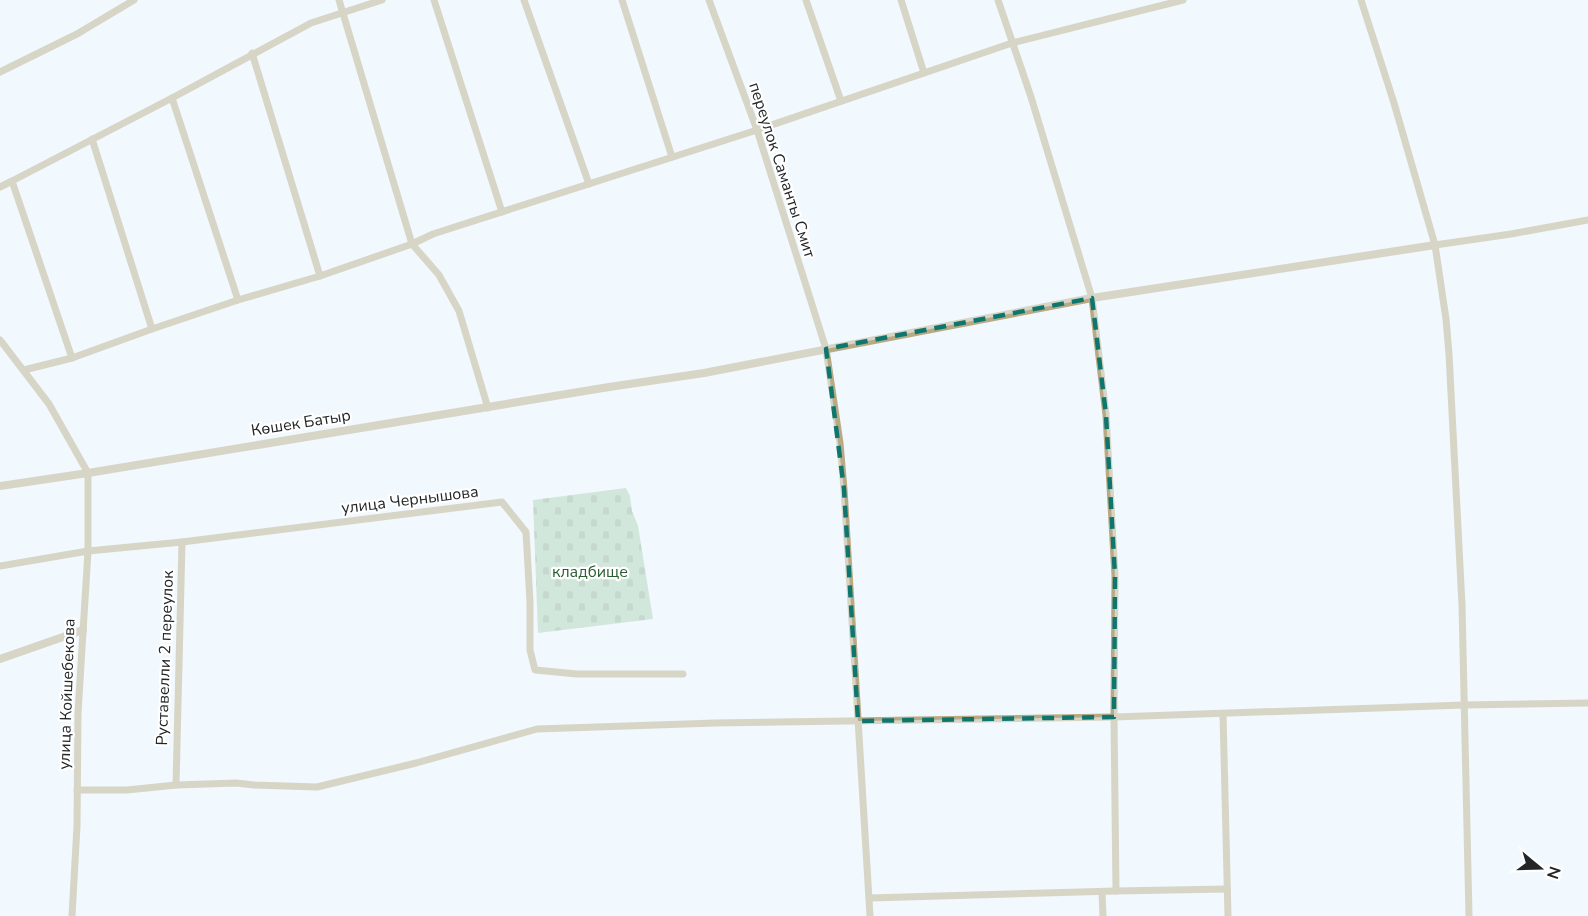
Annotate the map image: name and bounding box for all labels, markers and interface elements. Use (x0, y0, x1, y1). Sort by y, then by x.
street label: переулок Саманты Смит (743, 79, 821, 261)
street label: Көшек Батыр (250, 404, 352, 442)
street label: улица Чернышова (340, 481, 480, 519)
park label: кладбище (552, 561, 628, 583)
street label: Руставелли 2 переулок (151, 569, 179, 746)
street label: улица Койшебекова (53, 618, 81, 770)
north arrow (1510, 838, 1570, 898)
text: N (1541, 863, 1566, 882)

